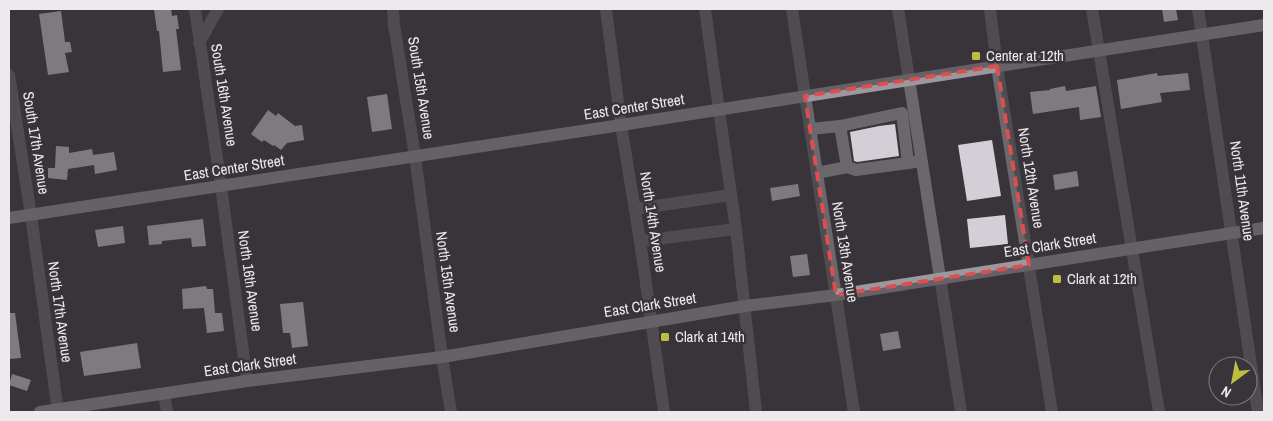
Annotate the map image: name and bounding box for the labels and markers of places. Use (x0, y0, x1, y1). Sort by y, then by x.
place label: Center at 12th (986, 45, 1064, 66)
marker: Center at 12th (970, 50, 982, 62)
place label: Clark at 12th (1067, 268, 1137, 289)
marker: Clark at 12th (1051, 273, 1063, 285)
place label: Clark at 14th (675, 326, 745, 347)
marker: Clark at 14th (659, 331, 671, 343)

